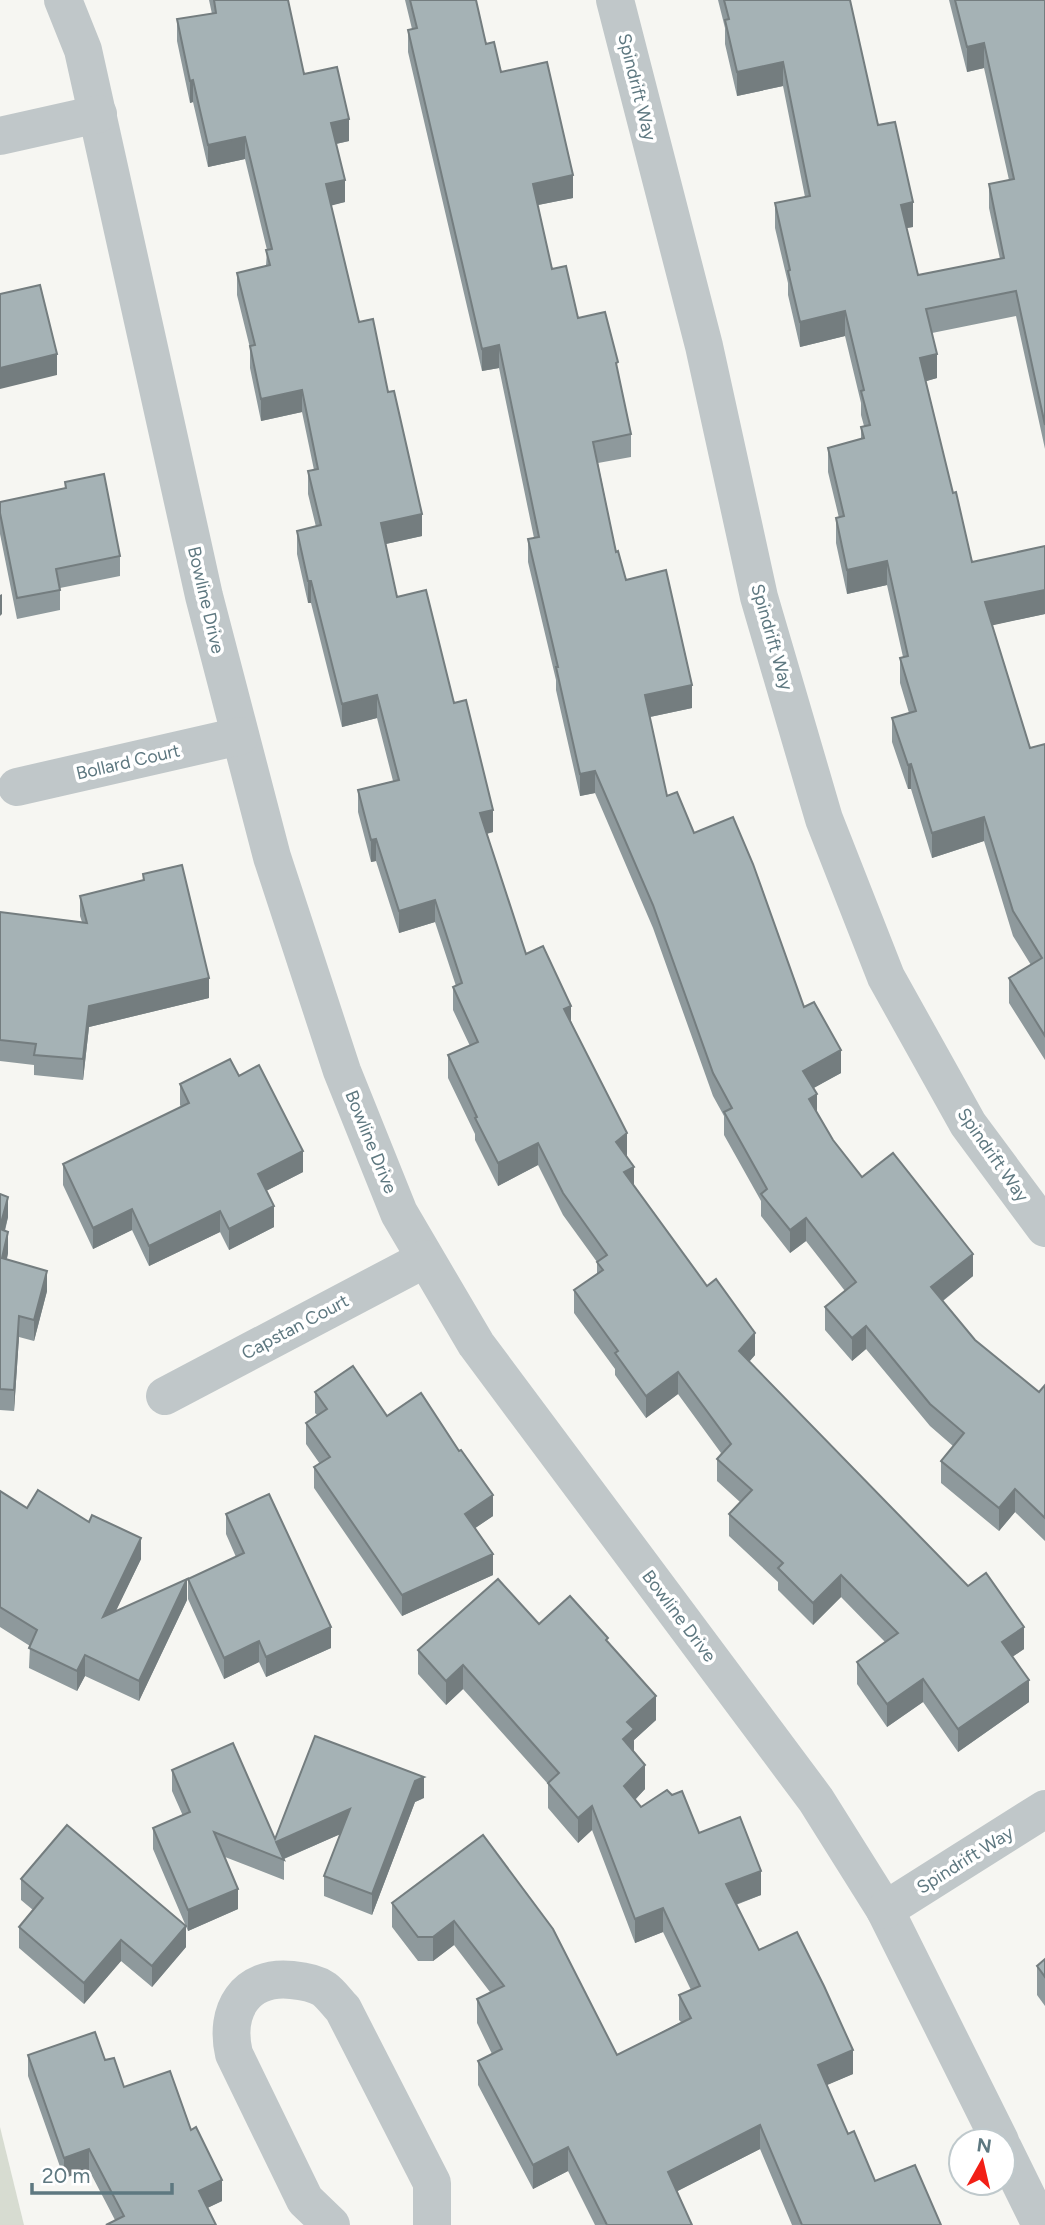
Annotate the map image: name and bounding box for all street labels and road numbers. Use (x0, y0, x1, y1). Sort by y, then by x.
street label: Spindrift Way (613, 31, 661, 143)
street label: Bowline Drive (183, 544, 229, 656)
street label: Spindrift Way (746, 581, 798, 693)
street label: Bollard Court (74, 739, 182, 785)
street label: Bowline Drive (340, 1087, 402, 1197)
street label: Spindrift Way (953, 1104, 1034, 1207)
street label: Capstan Court (238, 1290, 352, 1364)
street label: Bowline Drive (637, 1566, 721, 1666)
street label: Spindrift Way (913, 1821, 1018, 1898)

